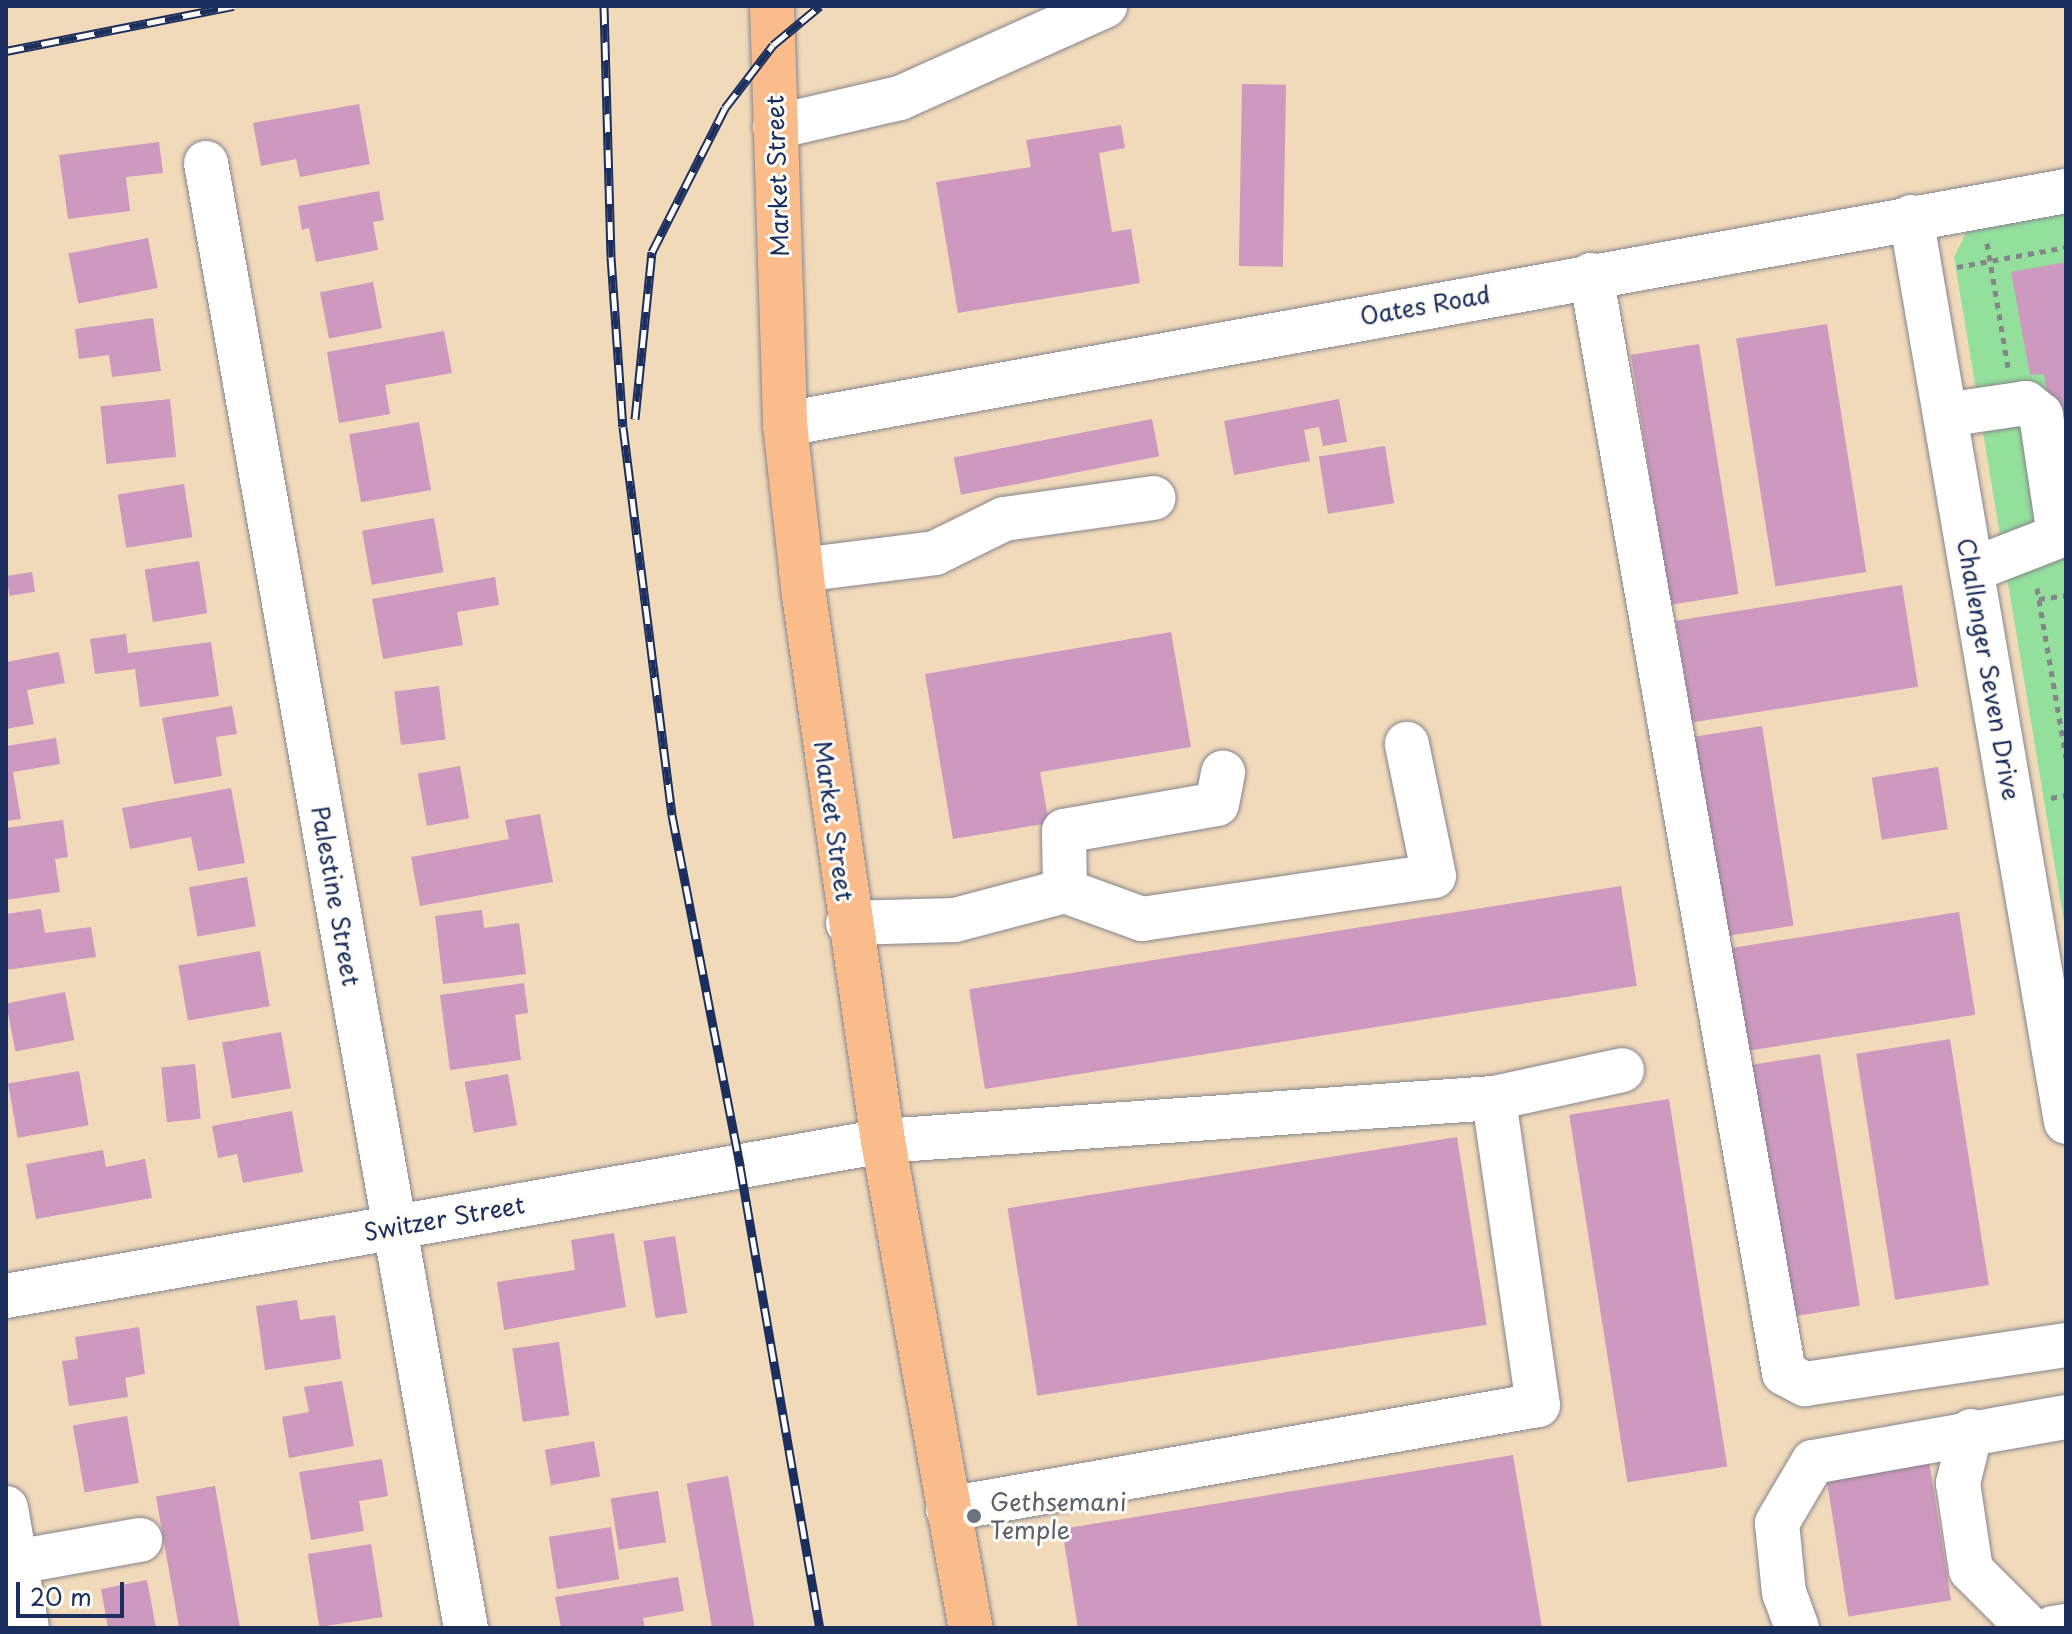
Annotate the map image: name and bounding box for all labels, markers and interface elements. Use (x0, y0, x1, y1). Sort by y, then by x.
street label: Market Street (760, 94, 794, 258)
street label: Oates Road (1358, 279, 1492, 331)
street label: Challenger Seven Drive (1952, 535, 2026, 803)
street label: Market Street (808, 738, 860, 904)
street label: Palestine Street (306, 803, 366, 989)
street label: Switzer Street (361, 1190, 527, 1246)
place label: Gethsemani Temple (990, 1488, 1127, 1544)
marker: Gethsemani Temple (965, 1507, 983, 1525)
scale bar (20, 1566, 128, 1616)
text: 20 m (30, 1578, 92, 1614)

